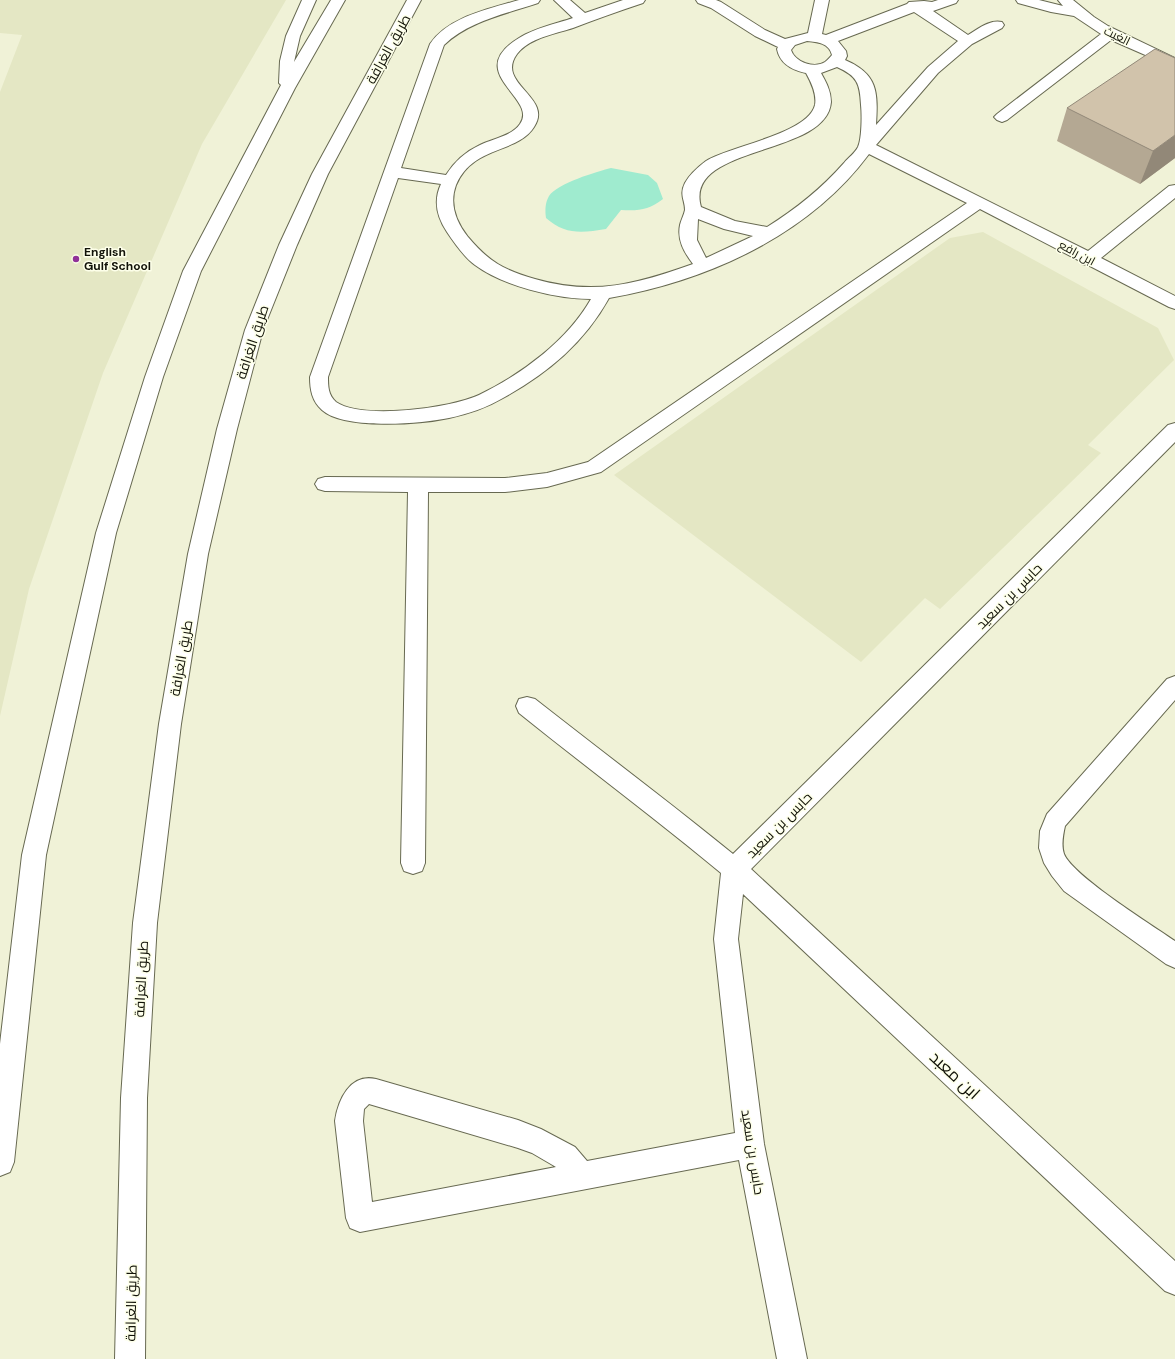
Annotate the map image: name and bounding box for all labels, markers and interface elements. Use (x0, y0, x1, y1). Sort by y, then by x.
street label: طريق الغرافة (362, 11, 414, 87)
street label: الغيث (1101, 23, 1133, 49)
street label: ابن رافع (1056, 237, 1098, 269)
place label: English Gulf School (84, 244, 151, 274)
marker: English Gulf School (71, 254, 81, 264)
street label: طريق الغرافة (232, 303, 272, 381)
street label: حابس بن سعيد (972, 559, 1046, 633)
street label: طريق الغرافة (165, 619, 197, 697)
street label: حابس بن سعيد (742, 788, 816, 862)
street label: طريق الغرافة (130, 940, 152, 1018)
street label: ابن معبد (925, 1046, 985, 1104)
street label: حابس بن سعيد (737, 1108, 769, 1196)
street label: طريق الغرافة (121, 1264, 141, 1342)

